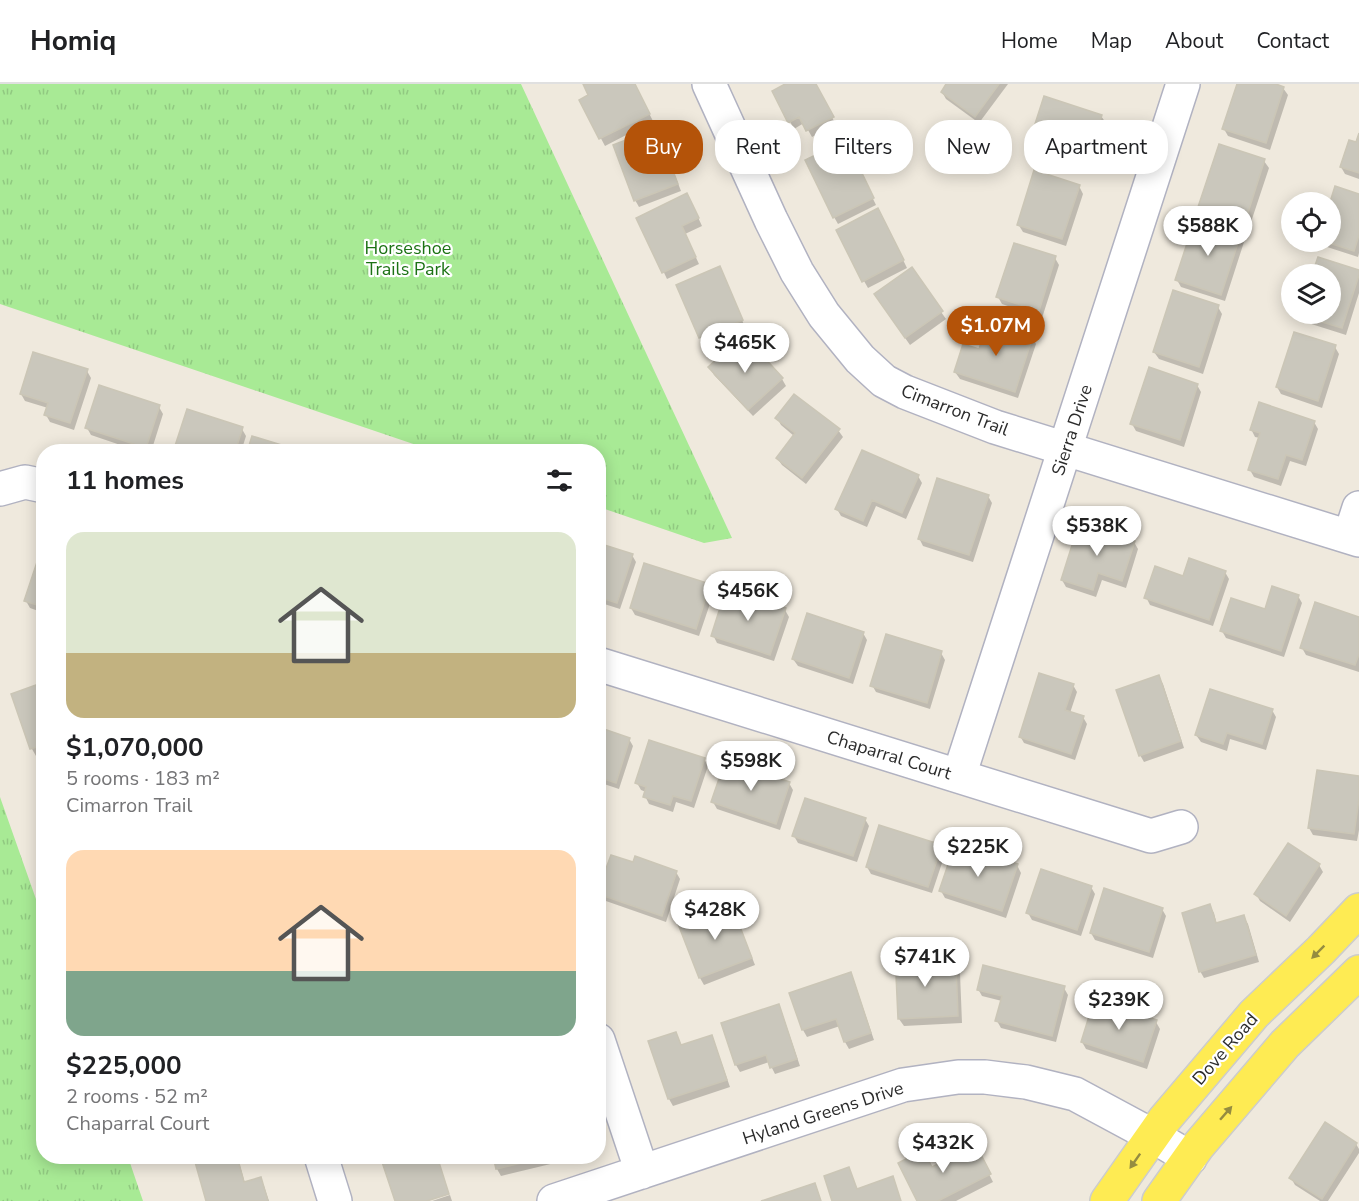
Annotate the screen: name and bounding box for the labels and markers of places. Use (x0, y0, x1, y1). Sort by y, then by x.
pin: $588K (1166, 206, 1250, 257)
pin: $1.07M (947, 306, 1045, 357)
pin: $465K (703, 323, 787, 374)
pin: $538K (1055, 506, 1139, 557)
pin: $456K (706, 571, 790, 622)
pin: $598K (709, 741, 793, 792)
pin: $225K (936, 827, 1020, 878)
pin: $428K (673, 890, 757, 941)
pin: $741K (883, 937, 967, 988)
pin: $239K (1077, 980, 1161, 1031)
pin: $432K (901, 1123, 985, 1174)

